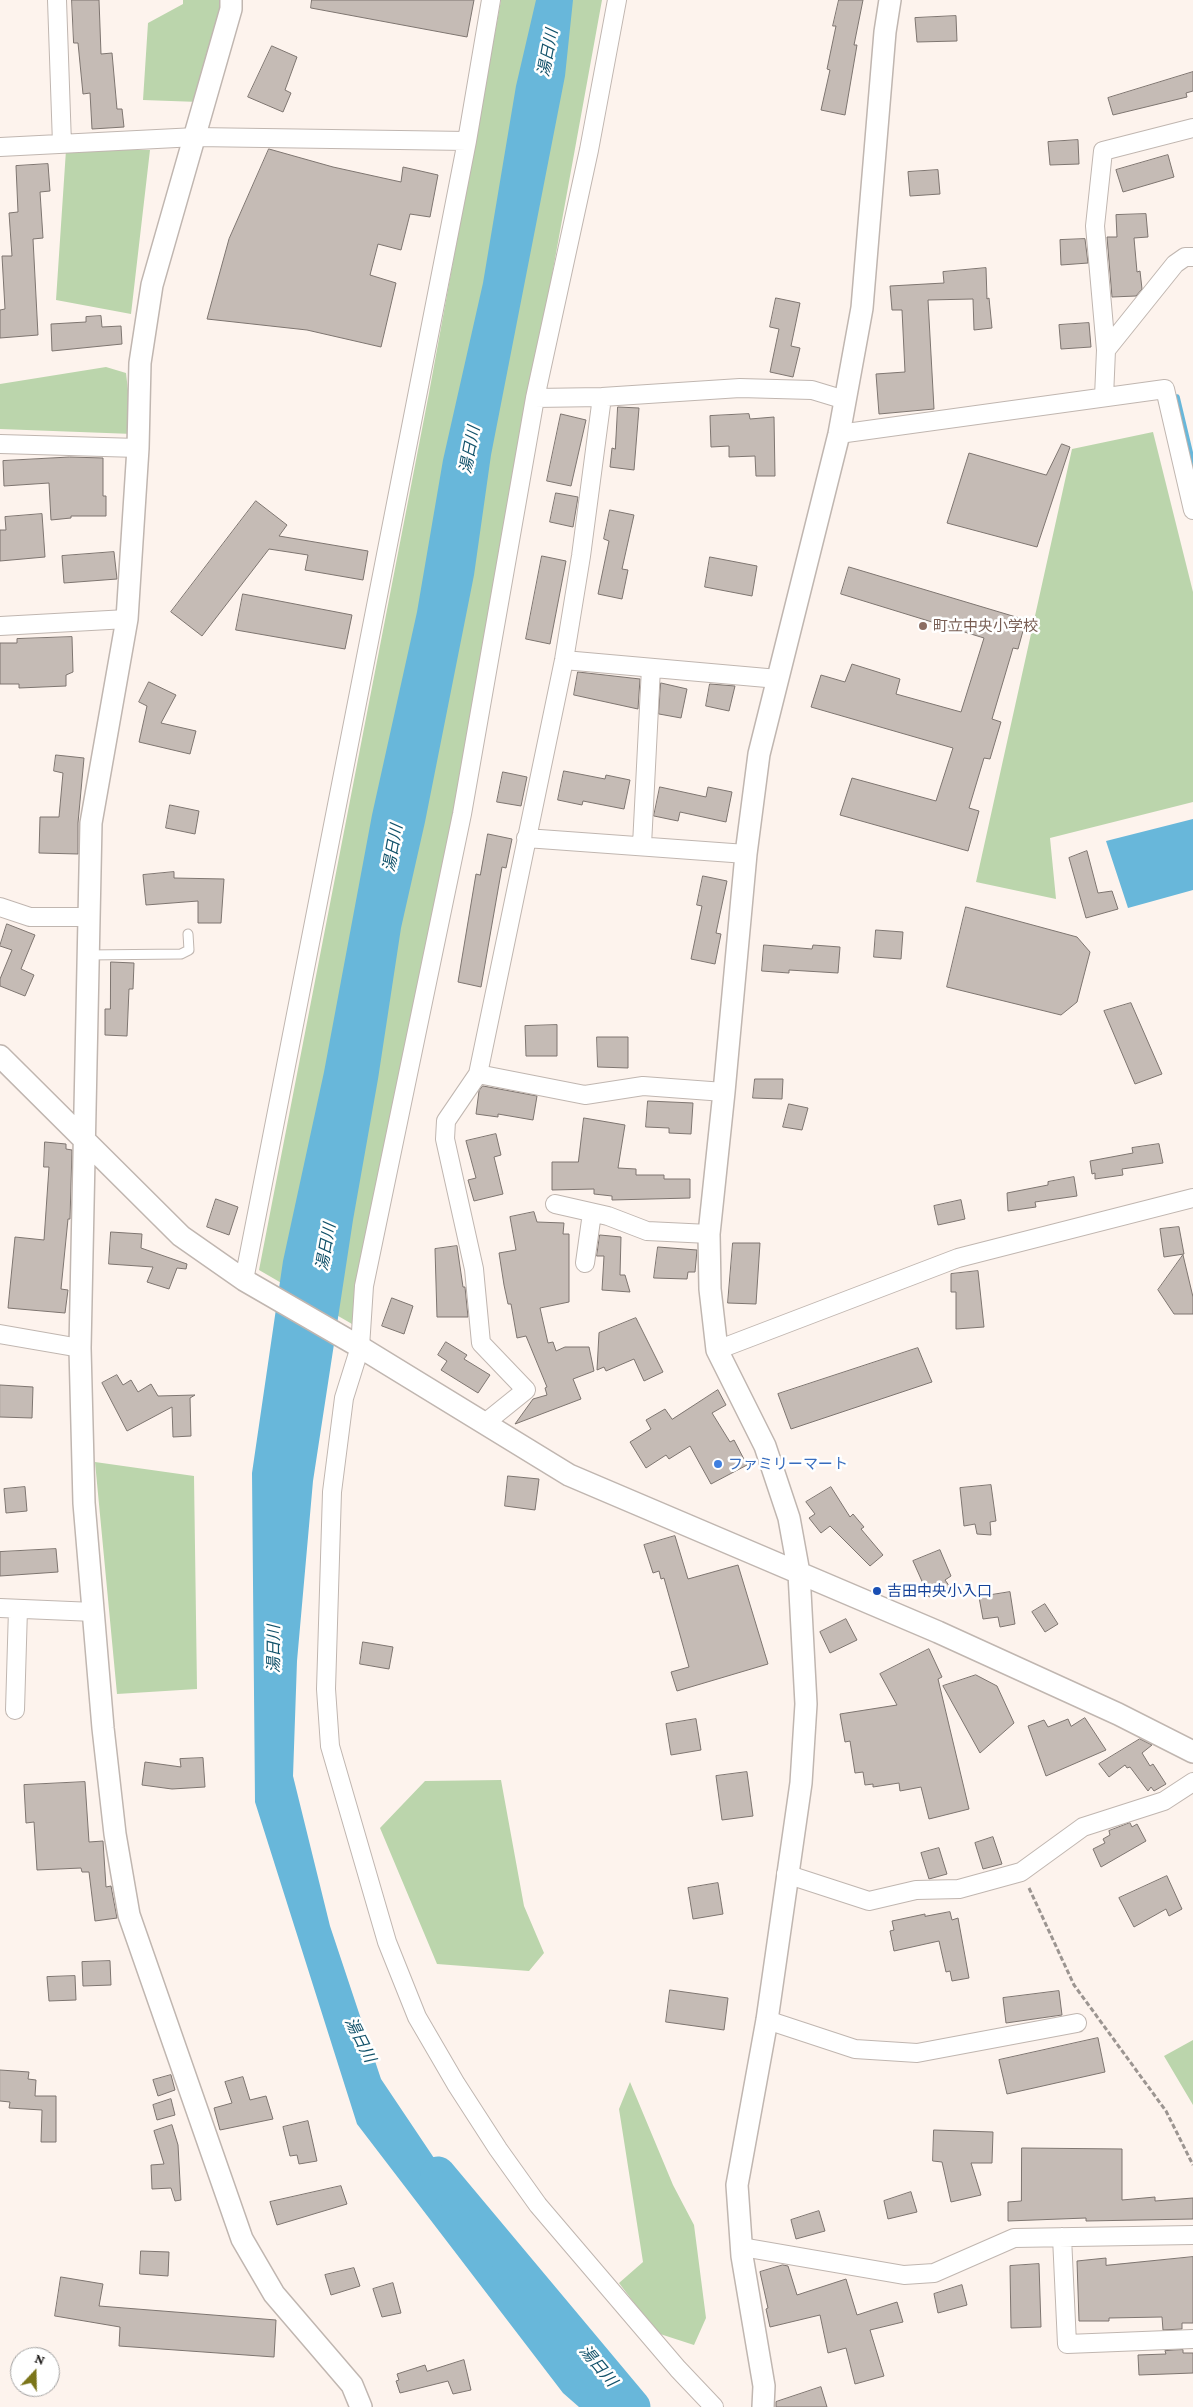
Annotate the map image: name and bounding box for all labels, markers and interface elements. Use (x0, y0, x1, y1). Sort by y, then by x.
water label: 湯日川 (534, 28, 562, 78)
water label: 湯日川 (456, 425, 484, 475)
place label: 町立中央小学校 (933, 617, 1038, 635)
marker: 町立中央小学校 (917, 620, 929, 632)
water label: 湯日川 (379, 823, 407, 873)
water label: 湯日川 (312, 1222, 340, 1272)
place label: ファミリーマート (728, 1455, 848, 1473)
marker: ファミリーマート (712, 1458, 724, 1470)
place label: 吉田中央小入口 (887, 1582, 992, 1600)
marker: 吉田中央小入口 (871, 1585, 883, 1597)
water label: 湯日川 (264, 1625, 284, 1673)
water label: 湯日川 (341, 2014, 379, 2066)
water label: 湯日川 (575, 2341, 621, 2391)
north arrow (10, 2347, 60, 2397)
text: N (33, 2350, 47, 2368)

